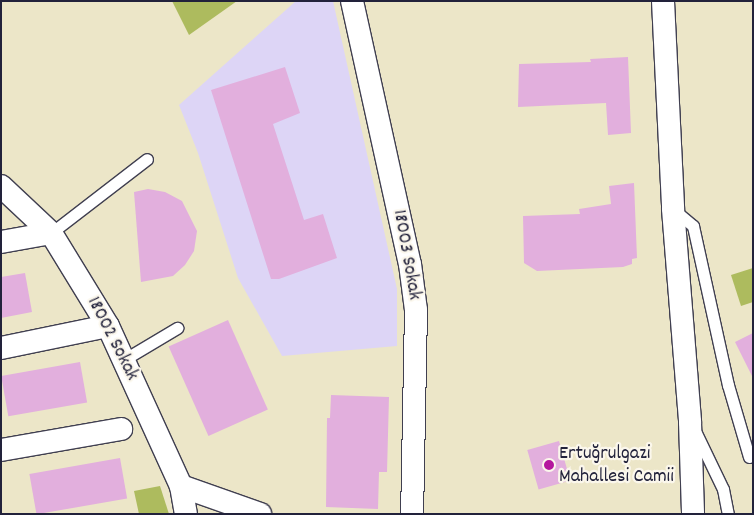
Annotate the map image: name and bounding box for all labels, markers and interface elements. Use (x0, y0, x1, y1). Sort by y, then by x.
street label: 18003 Sokak (386, 208, 426, 302)
street label: 18002 Sokak (81, 293, 143, 385)
place label: Ertuğrulgazi Mahallesi Camii (559, 442, 674, 489)
marker: Ertuğrulgazi Mahallesi Camii (543, 459, 555, 471)

